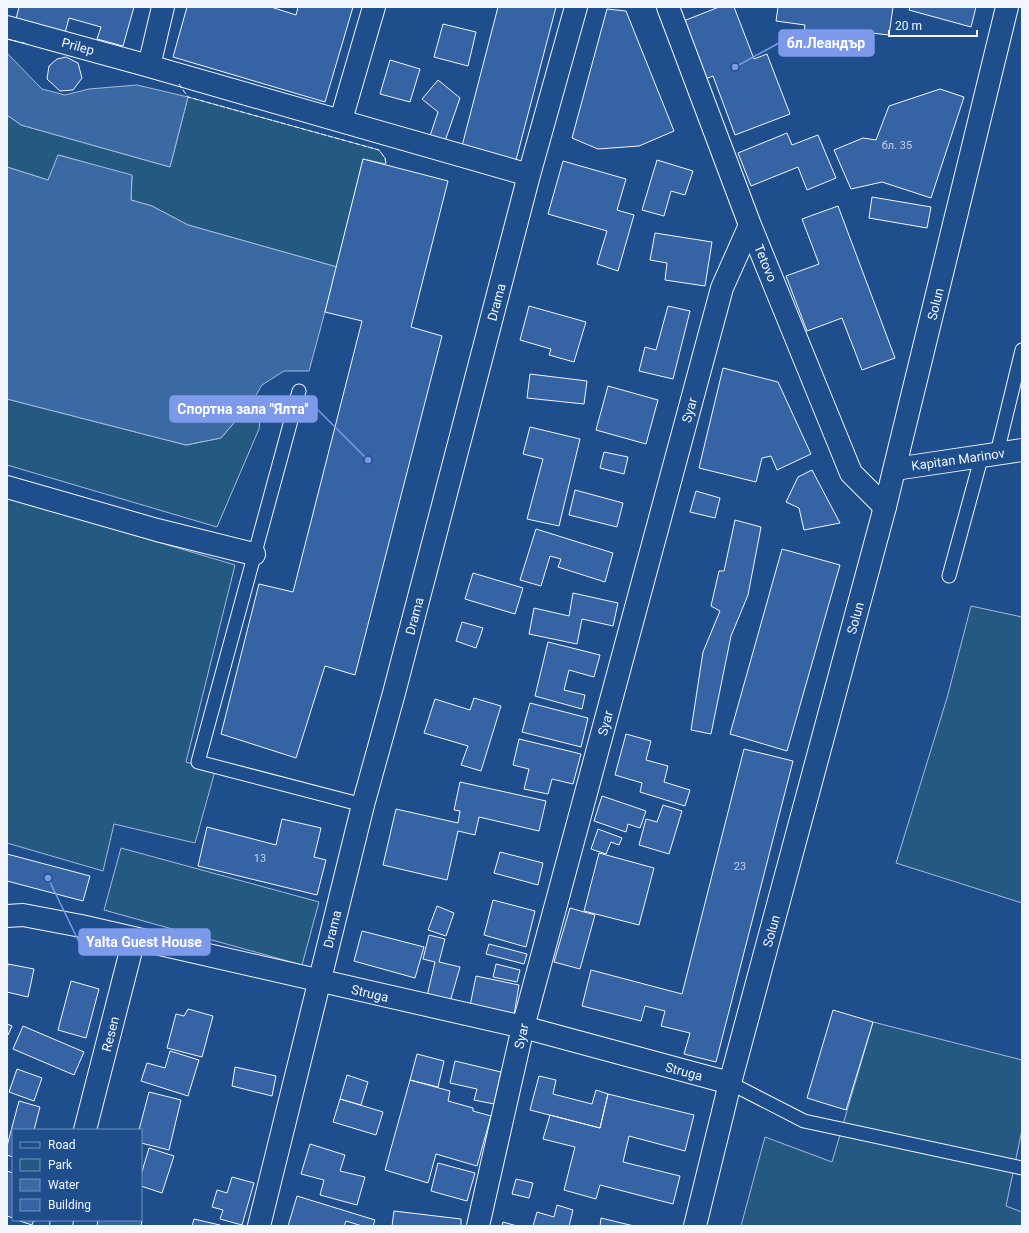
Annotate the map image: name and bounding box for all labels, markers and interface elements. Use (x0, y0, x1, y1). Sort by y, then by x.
scale bar (889, 12, 977, 38)
text: 20 m (895, 19, 922, 33)
callout: бл.Леандър (779, 30, 874, 56)
street label: Prilep (60, 35, 96, 58)
text: бл.Леандър (787, 35, 865, 51)
house number: бл. 35 (882, 139, 912, 152)
street label: Tetovo (751, 242, 780, 284)
street label: Drama (484, 282, 509, 323)
street label: Solun (924, 286, 947, 322)
street label: Syar (679, 395, 700, 424)
callout: Спортна зала "Ялта'' (170, 396, 317, 422)
text: Спортна зала "Ялта'' (177, 401, 309, 417)
street label: Kapitan Marinov (910, 445, 1006, 473)
street label: Drama (402, 596, 427, 637)
street label: Solun (844, 600, 867, 636)
street label: Syar (595, 708, 616, 737)
house number: 13 (254, 852, 266, 865)
house number: 23 (734, 860, 746, 873)
street label: Drama (321, 909, 344, 949)
street label: Solun (760, 913, 783, 949)
callout: Yalta Guest House (79, 929, 210, 955)
text: Yalta Guest House (86, 934, 202, 950)
street label: Struga (350, 982, 390, 1005)
street label: Resen (99, 1015, 122, 1053)
street label: Syar (511, 1022, 532, 1050)
street label: Struga (664, 1059, 704, 1084)
legend (12, 1129, 142, 1221)
text: Road (48, 1138, 76, 1152)
text: Park (48, 1158, 73, 1172)
text: Water (48, 1178, 79, 1192)
text: Building (48, 1198, 91, 1212)

